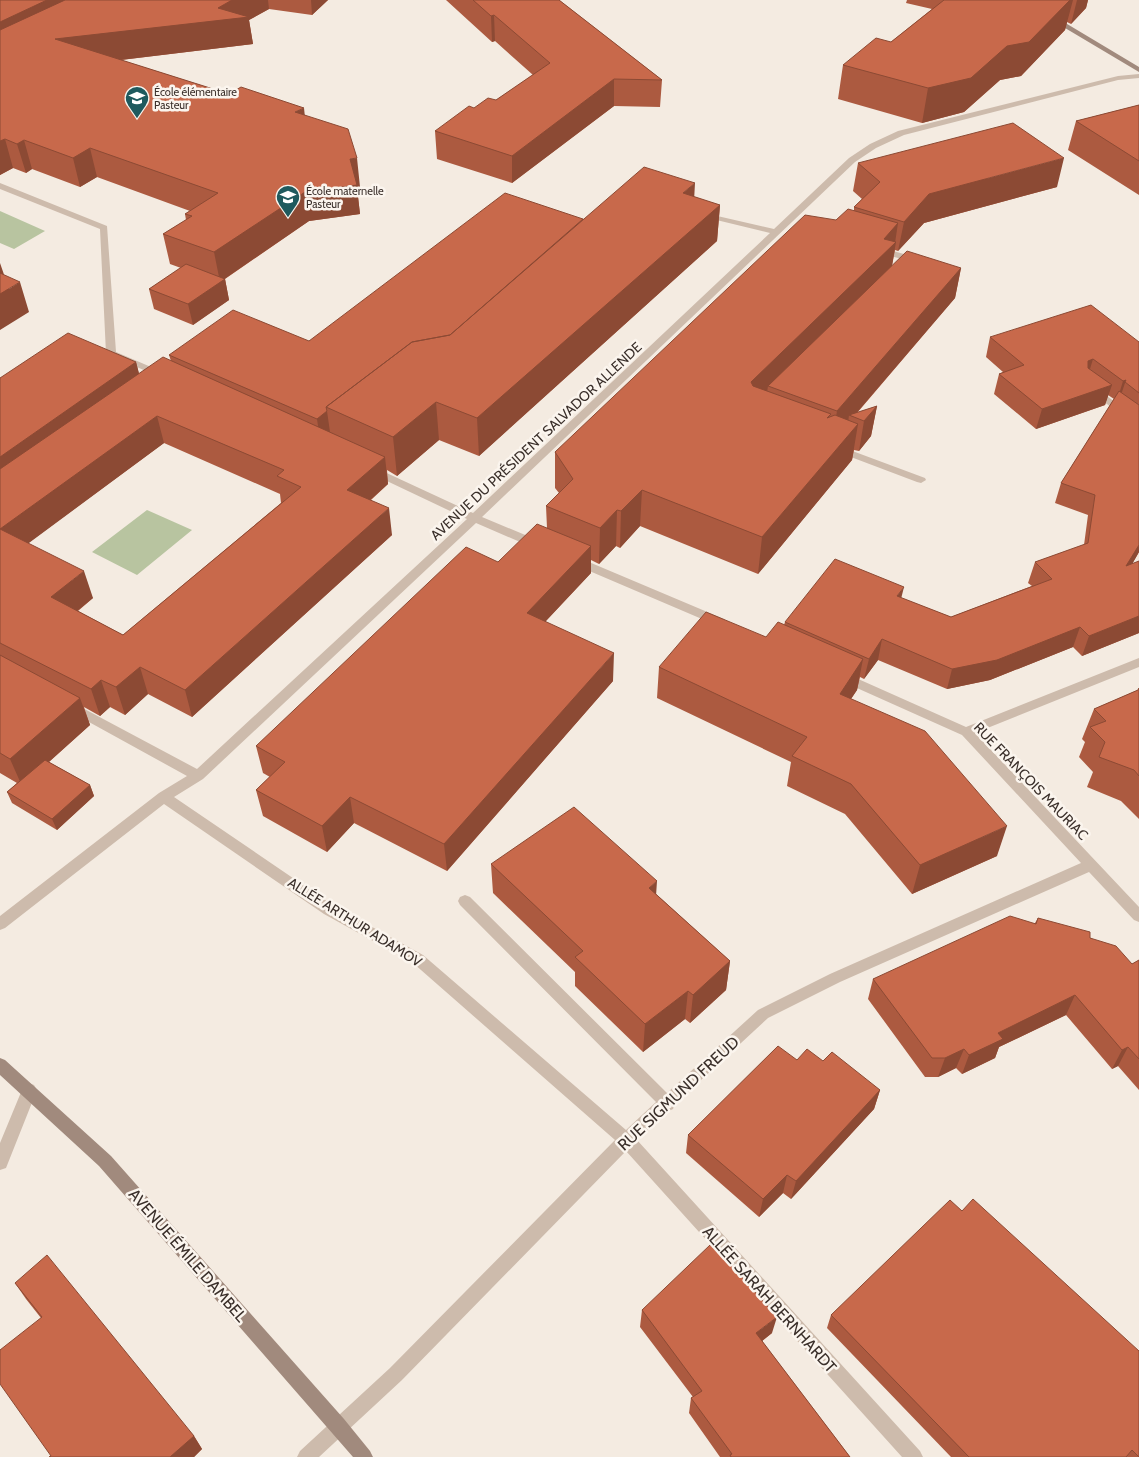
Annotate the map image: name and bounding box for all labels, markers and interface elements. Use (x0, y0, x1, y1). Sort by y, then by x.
school or university icon: École élémentaire Pasteur (124, 85, 150, 119)
place label: École élémentaire Pasteur (154, 85, 237, 112)
school or university icon: École maternelle Pasteur (275, 184, 301, 218)
place label: École maternelle Pasteur (306, 184, 384, 211)
street label: AVENUE DU PRÉSIDENT SALVADOR ALLENDE (427, 338, 646, 544)
street label: RUE FRANÇOIS MAURIAC (970, 718, 1092, 844)
street label: ALLÉE ARTHUR ADAMOV (285, 873, 426, 971)
street label: RUE SIGMUND FREUD (614, 1032, 743, 1155)
street label: AVENUE ÉMILE DAMBEL (125, 1185, 251, 1326)
street label: ALLÉE SARAH BERNHARDT (699, 1222, 841, 1377)

